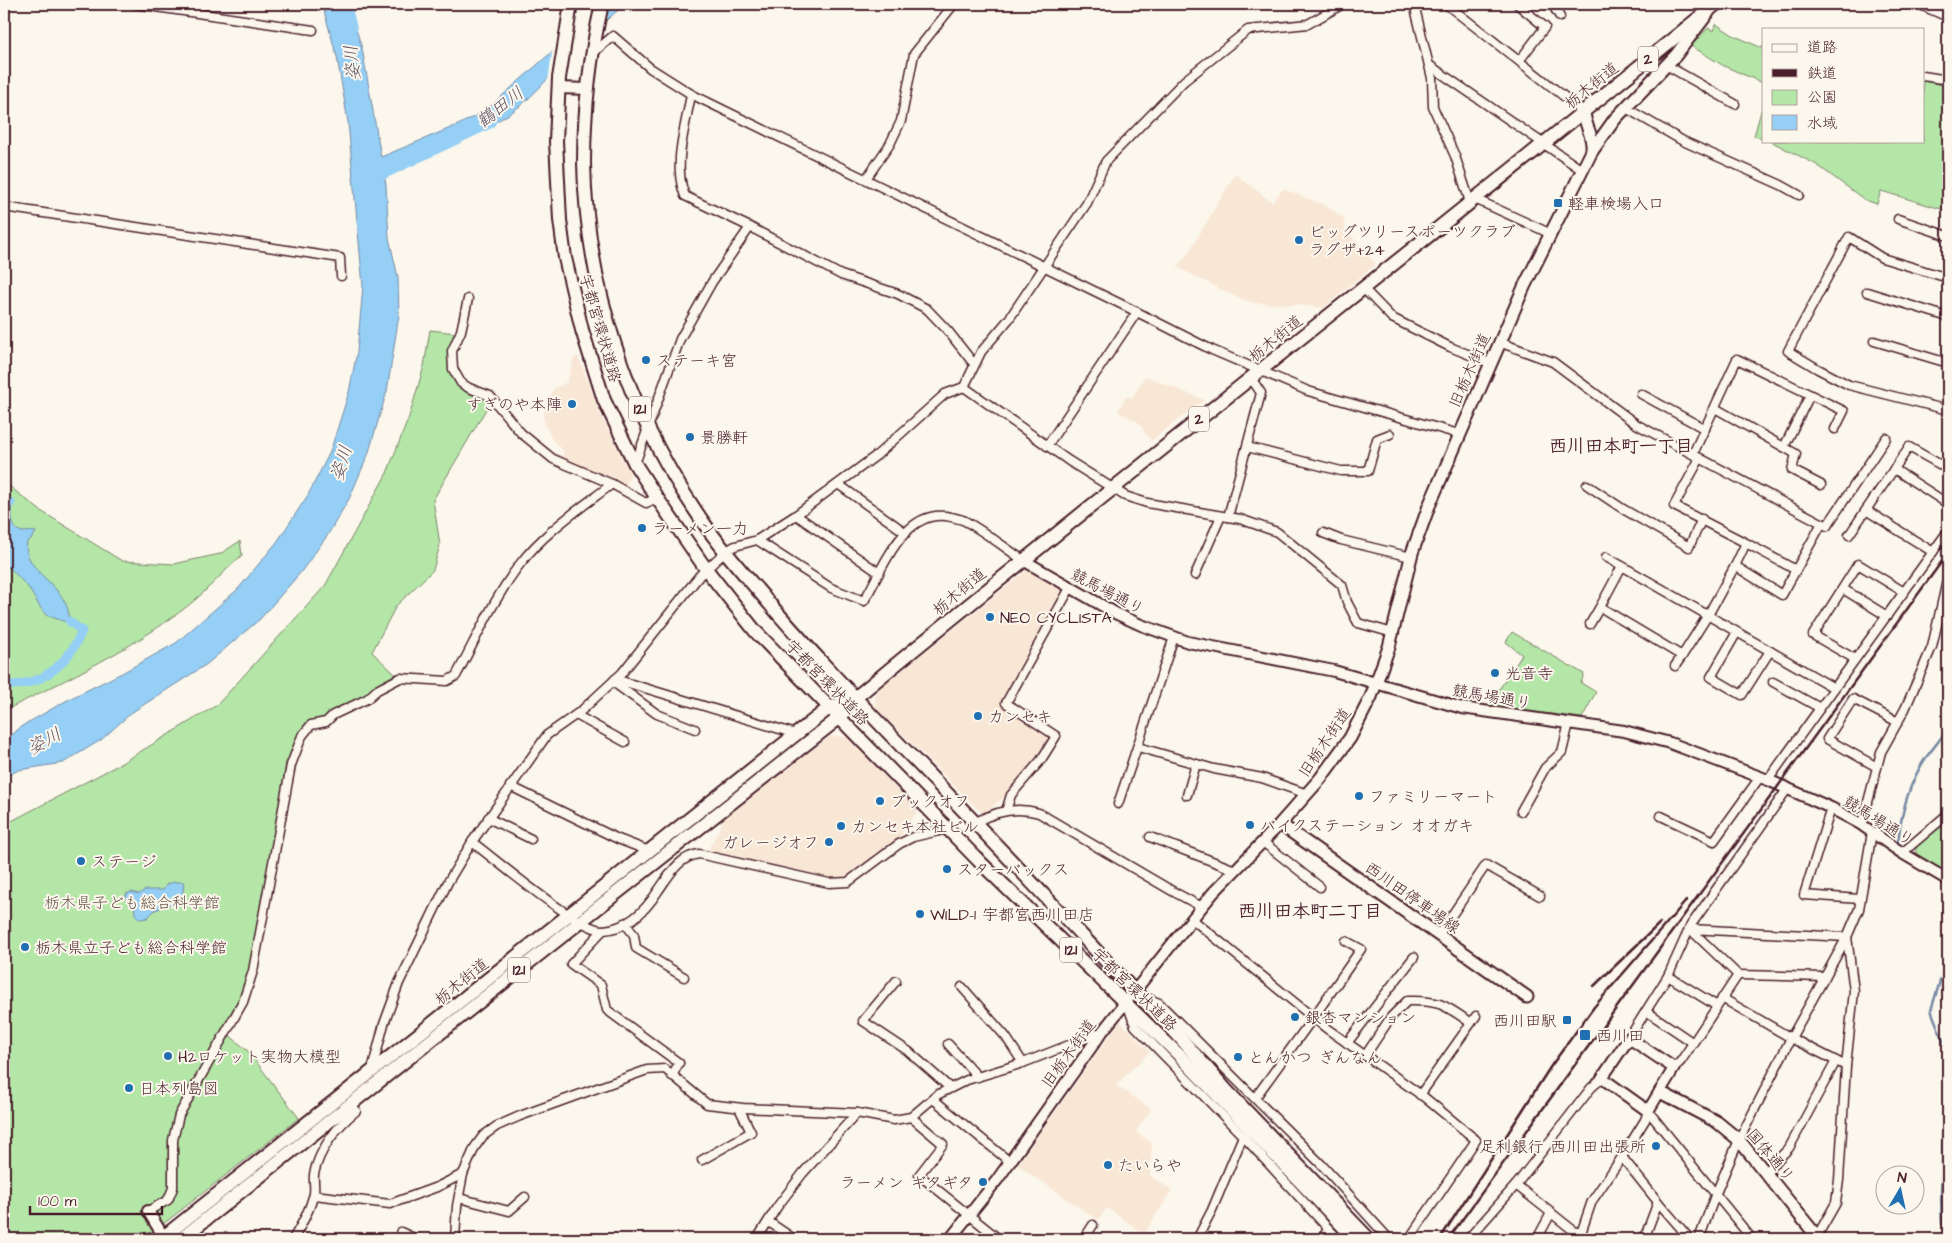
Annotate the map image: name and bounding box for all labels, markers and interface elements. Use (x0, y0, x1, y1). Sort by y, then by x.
legend (1762, 28, 1924, 142)
text: 道路 (1807, 37, 1837, 58)
water label: 姿川 (338, 44, 367, 82)
road number: 2 (1638, 46, 1658, 72)
street label: 栃木街道 (1560, 57, 1623, 114)
text: 鉄道 (1807, 63, 1837, 84)
water label: 鶴田川 (471, 81, 529, 134)
text: 公園 (1807, 87, 1837, 108)
text: 水域 (1807, 113, 1837, 134)
place label: 軽車検場入口 (1568, 193, 1664, 215)
marker: 軽車検場入口 (1552, 197, 1564, 209)
place label: ビッグツリースポーツクラブ ラグザ+24 (1309, 221, 1516, 261)
marker: ビッグツリースポーツクラブ ラグザ+24 (1293, 234, 1305, 246)
street label: 宇都宮環状道路 (574, 271, 626, 385)
street label: 栃木街道 (1244, 310, 1307, 367)
street label: 旧栃木街道 (1444, 329, 1496, 411)
place label: ステーキ宮 (656, 350, 737, 372)
marker: ステーキ宮 (640, 354, 652, 366)
place label: すぎのや本陣 (466, 394, 562, 416)
road number: 121 (629, 396, 651, 422)
marker: すぎのや本陣 (566, 398, 578, 410)
road number: 2 (1189, 406, 1209, 432)
place label: 景勝軒 (700, 427, 748, 449)
marker: 景勝軒 (684, 431, 696, 443)
district label: 西川田本町一丁目 (1549, 434, 1693, 459)
water label: 姿川 (324, 442, 359, 484)
place label: ラーメン一力 (652, 518, 748, 540)
marker: ラーメン一力 (636, 522, 648, 534)
street label: 栃木街道 (928, 563, 991, 621)
street label: 競馬場通り (1067, 563, 1148, 620)
place label: NEO CYCLISTA (1000, 607, 1112, 629)
marker: NEO CYCLISTA (984, 611, 996, 623)
street label: 宇都宮環状道路 (780, 635, 874, 731)
place label: 光音寺 (1505, 663, 1553, 685)
marker: 光音寺 (1489, 667, 1501, 679)
street label: 競馬場通り (1451, 679, 1533, 715)
street label: 旧栃木街道 (1293, 703, 1356, 782)
place label: カンセキ (988, 706, 1052, 728)
marker: カンセキ (972, 710, 984, 722)
water label: 姿川 (22, 722, 66, 761)
place label: ファミリーマート (1369, 786, 1497, 808)
marker: ファミリーマート (1353, 790, 1365, 802)
street label: 競馬場通り (1839, 790, 1918, 851)
place label: ブックオフ (890, 791, 970, 813)
marker: ブックオフ (874, 795, 886, 807)
place label: バイクステーション オオガキ (1260, 815, 1474, 837)
place label: カンセキ本社ビル (851, 816, 979, 838)
marker: バイクステーション オオガキ (1244, 819, 1256, 831)
marker: カンセキ本社ビル (835, 820, 847, 832)
place label: ガレージオフ (722, 832, 819, 854)
marker: ガレージオフ (823, 836, 835, 848)
place label: ステージ (91, 851, 156, 873)
marker: ステージ (75, 855, 87, 867)
street label: 西川田停車場線 (1360, 857, 1465, 939)
place label: スターバックス (957, 859, 1069, 881)
marker: スターバックス (941, 863, 953, 875)
park label: 栃木県子ども総合科学館 (44, 892, 220, 914)
district label: 西川田本町二丁目 (1238, 899, 1382, 924)
place label: WILD-1 宇都宮西川田店 (930, 904, 1094, 926)
marker: WILD-1 宇都宮西川田店 (914, 908, 926, 920)
place label: 栃木県立子ども総合科学館 (35, 937, 227, 959)
road number: 121 (1060, 938, 1082, 962)
marker: 栃木県立子ども総合科学館 (19, 941, 31, 953)
street label: 宇都宮環状道路 (1086, 943, 1182, 1037)
street label: 栃木街道 (430, 953, 493, 1010)
road number: 121 (508, 958, 530, 982)
place label: 銀杏マンション (1305, 1007, 1416, 1029)
place label: 西川田駅 (1493, 1010, 1557, 1032)
marker: 銀杏マンション (1289, 1011, 1301, 1023)
marker: 西川田駅 (1561, 1014, 1573, 1026)
street label: 旧栃木街道 (1036, 1015, 1101, 1092)
place label: 西川田 (1596, 1025, 1644, 1047)
marker: 西川田 (1578, 1028, 1592, 1042)
place label: H2ロケット実物大模型 (178, 1046, 341, 1068)
place label: とんかつ ぎんなん (1248, 1047, 1382, 1069)
marker: H2ロケット実物大模型 (162, 1050, 174, 1062)
marker: とんかつ ぎんなん (1232, 1051, 1244, 1063)
place label: 日本列島図 (139, 1078, 219, 1100)
marker: 日本列島図 (123, 1082, 135, 1094)
street label: 国体通り (1741, 1124, 1799, 1187)
place label: 足利銀行 西川田出張所 (1480, 1136, 1646, 1158)
marker: 足利銀行 西川田出張所 (1650, 1140, 1662, 1152)
place label: たいらや (1118, 1155, 1182, 1177)
marker: たいらや (1102, 1159, 1114, 1171)
north arrow (1874, 1166, 1924, 1216)
text: N (1896, 1168, 1908, 1189)
place label: ラーメン ギタギタ (840, 1172, 973, 1194)
marker: ラーメン ギタギタ (977, 1176, 989, 1188)
scale bar (30, 1183, 162, 1215)
text: 100 m (38, 1191, 77, 1212)

